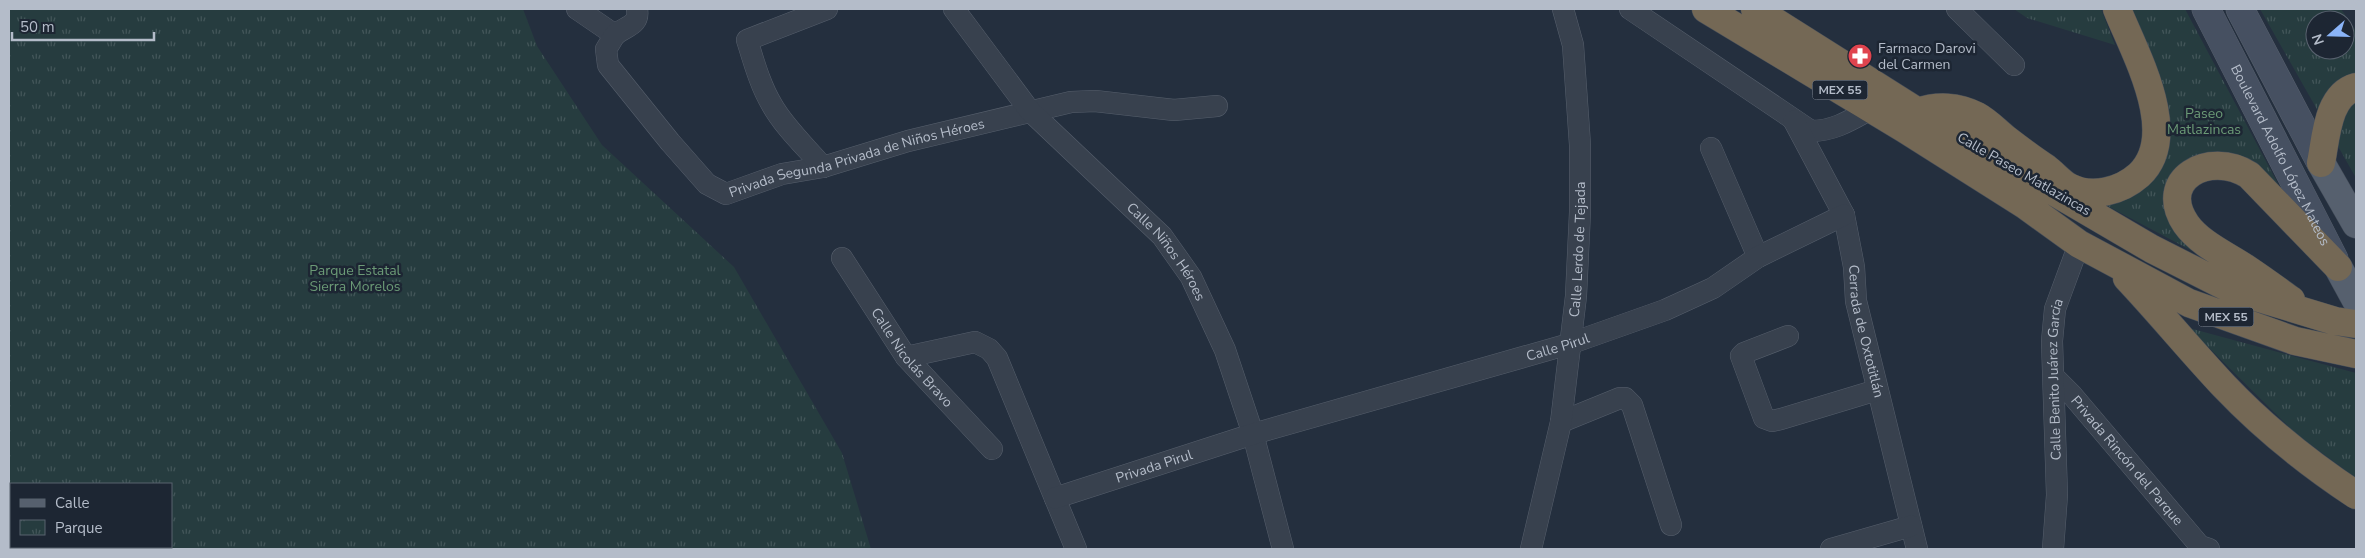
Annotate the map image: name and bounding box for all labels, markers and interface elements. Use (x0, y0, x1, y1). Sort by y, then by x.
scale bar (12, 10, 155, 42)
north arrow (2305, 10, 2355, 60)
text: 50 m (20, 17, 55, 37)
text: N (2308, 31, 2329, 47)
place label: Farmaco Darovi del Carmen (1878, 39, 1976, 74)
pharmacy icon: Farmaco Darovi del Carmen (1847, 43, 1873, 69)
street label: Boulevard Adolfo López Mateos (2226, 61, 2335, 249)
road number: MEX 55 (1812, 80, 1868, 100)
park label: Paseo Matlazincas (2167, 104, 2241, 139)
street label: Privada Segunda Privada de Niños Héroes (726, 113, 987, 202)
street label: Calle Paseo Matlazincas (1954, 128, 2095, 220)
street label: Calle Lerdo de Tejada (1564, 182, 1590, 318)
street label: Calle Niños Héroes (1123, 198, 1210, 304)
park label: Parque Estatal Sierra Morelos (309, 261, 402, 296)
street label: Cerrada de Oxtotitlán (1844, 264, 1889, 400)
street label: Calle Benito Juárez Garcia (2043, 296, 2068, 461)
street label: Calle Nicolás Bravo (867, 304, 958, 411)
road number: MEX 55 (2198, 308, 2254, 326)
street label: Calle Pirul (1524, 328, 1593, 365)
street label: Privada Rincón del Parque (2067, 391, 2188, 529)
street label: Privada Pirul (1113, 444, 1196, 487)
legend (10, 483, 172, 548)
text: Calle (55, 493, 90, 513)
text: Parque (55, 518, 103, 538)

